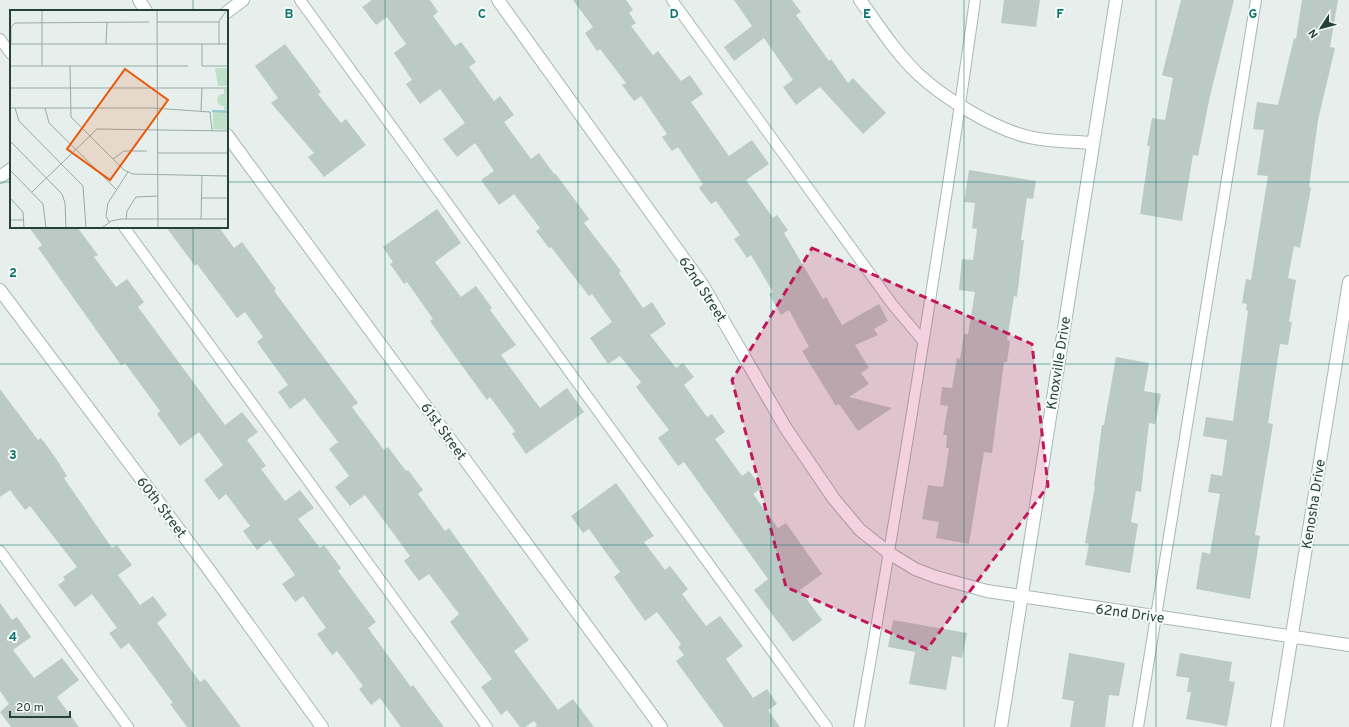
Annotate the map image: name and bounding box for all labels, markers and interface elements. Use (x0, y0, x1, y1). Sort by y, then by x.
text: B (285, 7, 294, 23)
text: C (478, 7, 486, 23)
text: D (669, 7, 679, 23)
text: E (863, 7, 871, 23)
text: F (1056, 7, 1064, 23)
text: G (1249, 7, 1258, 23)
north arrow (1301, 8, 1341, 48)
inset map (10, 10, 228, 228)
text: N (1306, 26, 1322, 41)
street label: 62nd Street (674, 254, 729, 326)
text: 2 (9, 266, 17, 282)
street label: Knoxville Drive (1044, 316, 1075, 411)
street label: 61st Street (416, 400, 469, 464)
text: 3 (9, 448, 17, 464)
street label: Kenosha Drive (1299, 458, 1330, 550)
street label: 60th Street (132, 474, 189, 542)
street label: 62nd Drive (1094, 601, 1165, 628)
text: 4 (9, 630, 17, 646)
scale bar (10, 693, 70, 719)
text: 20 m (16, 700, 44, 716)

